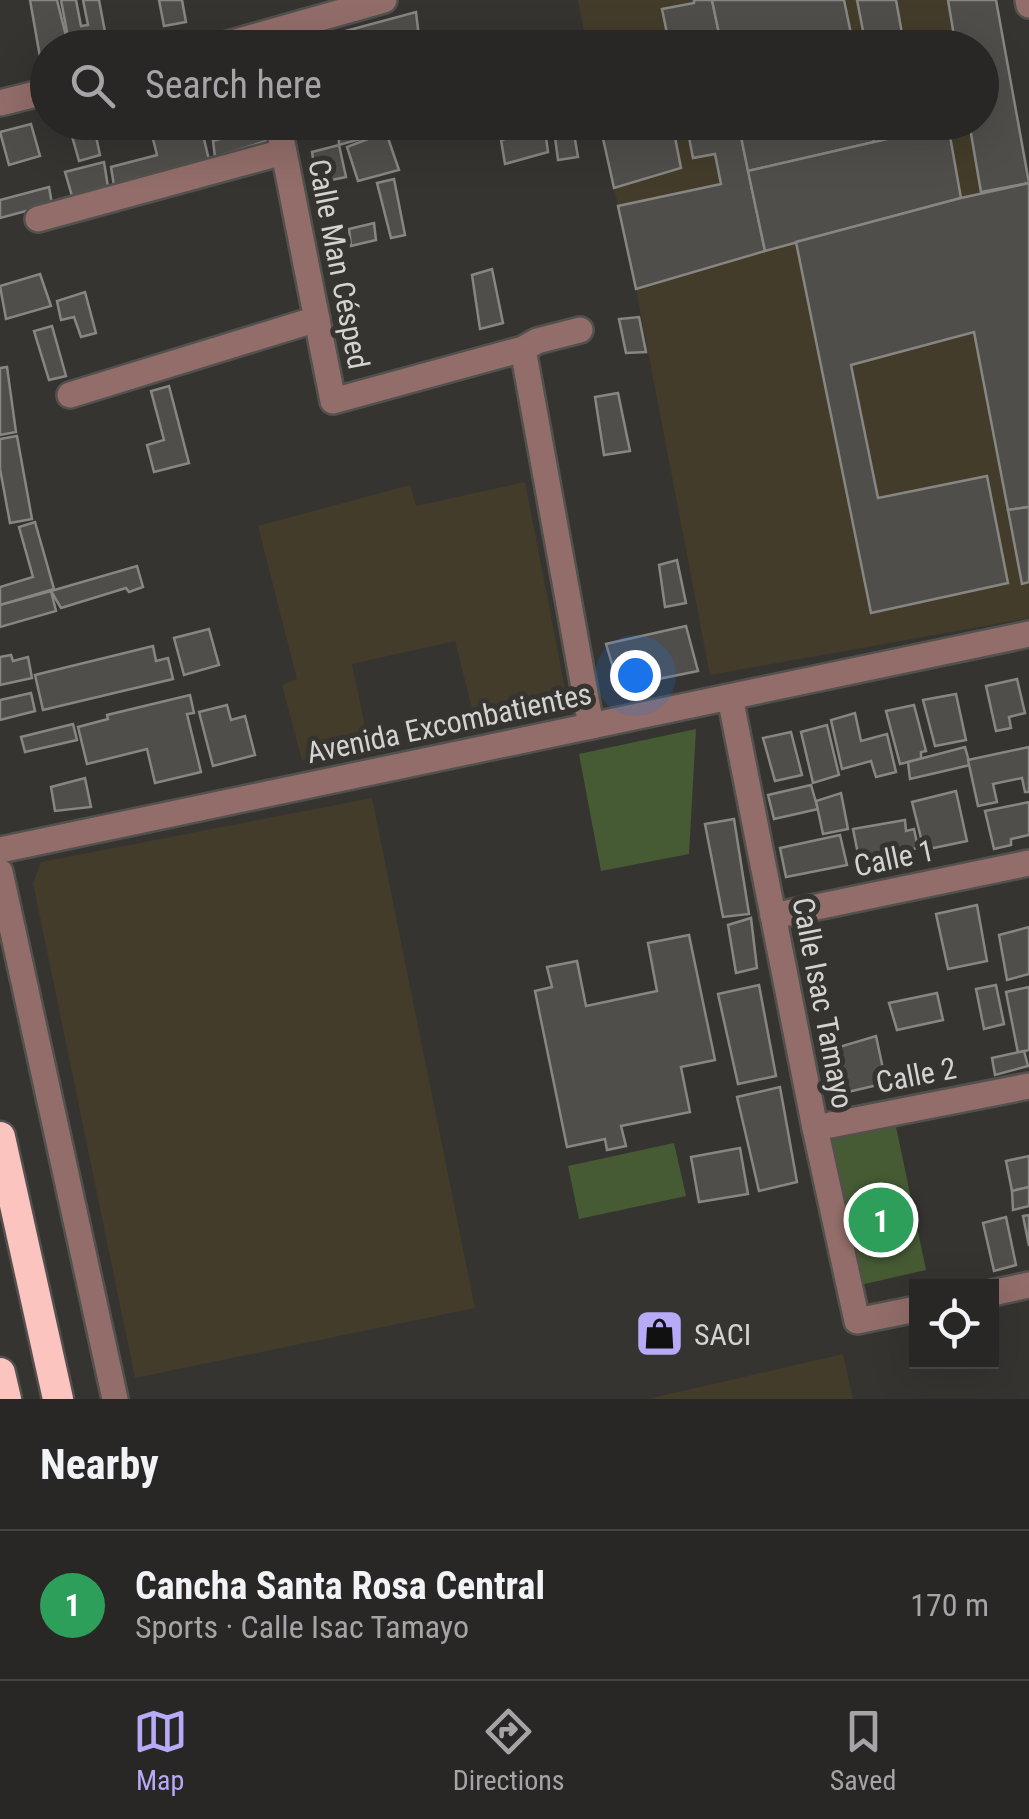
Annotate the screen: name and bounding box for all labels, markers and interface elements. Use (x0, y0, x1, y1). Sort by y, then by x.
search box (30, 30, 999, 140)
icon: search (65, 58, 120, 113)
text: Search here (145, 63, 322, 107)
street label: Calle Man Césped (301, 156, 377, 372)
your location (610, 650, 661, 701)
street label: Avenida Excombatientes (303, 676, 595, 770)
street label: Calle 1 (851, 832, 937, 884)
street label: Calle Isac Tamayo (785, 895, 861, 1111)
street label: Calle 2 (873, 1050, 959, 1100)
pin: 1 (848, 1182, 914, 1258)
map controls (909, 1279, 999, 1369)
button: locate (909, 1279, 999, 1369)
shop icon: SACI (633, 1308, 685, 1360)
place label: SACI (694, 1317, 751, 1352)
text: Nearby (40, 1440, 159, 1489)
text: Cancha Santa Rosa Central (135, 1564, 545, 1608)
text: 1 (64, 1586, 81, 1624)
text: 170 m (910, 1586, 989, 1624)
text: Sports · Calle Isac Tamayo (135, 1608, 469, 1646)
tab: Map (133, 1704, 188, 1797)
tab: Directions (453, 1704, 565, 1797)
tab: Saved (830, 1704, 896, 1797)

